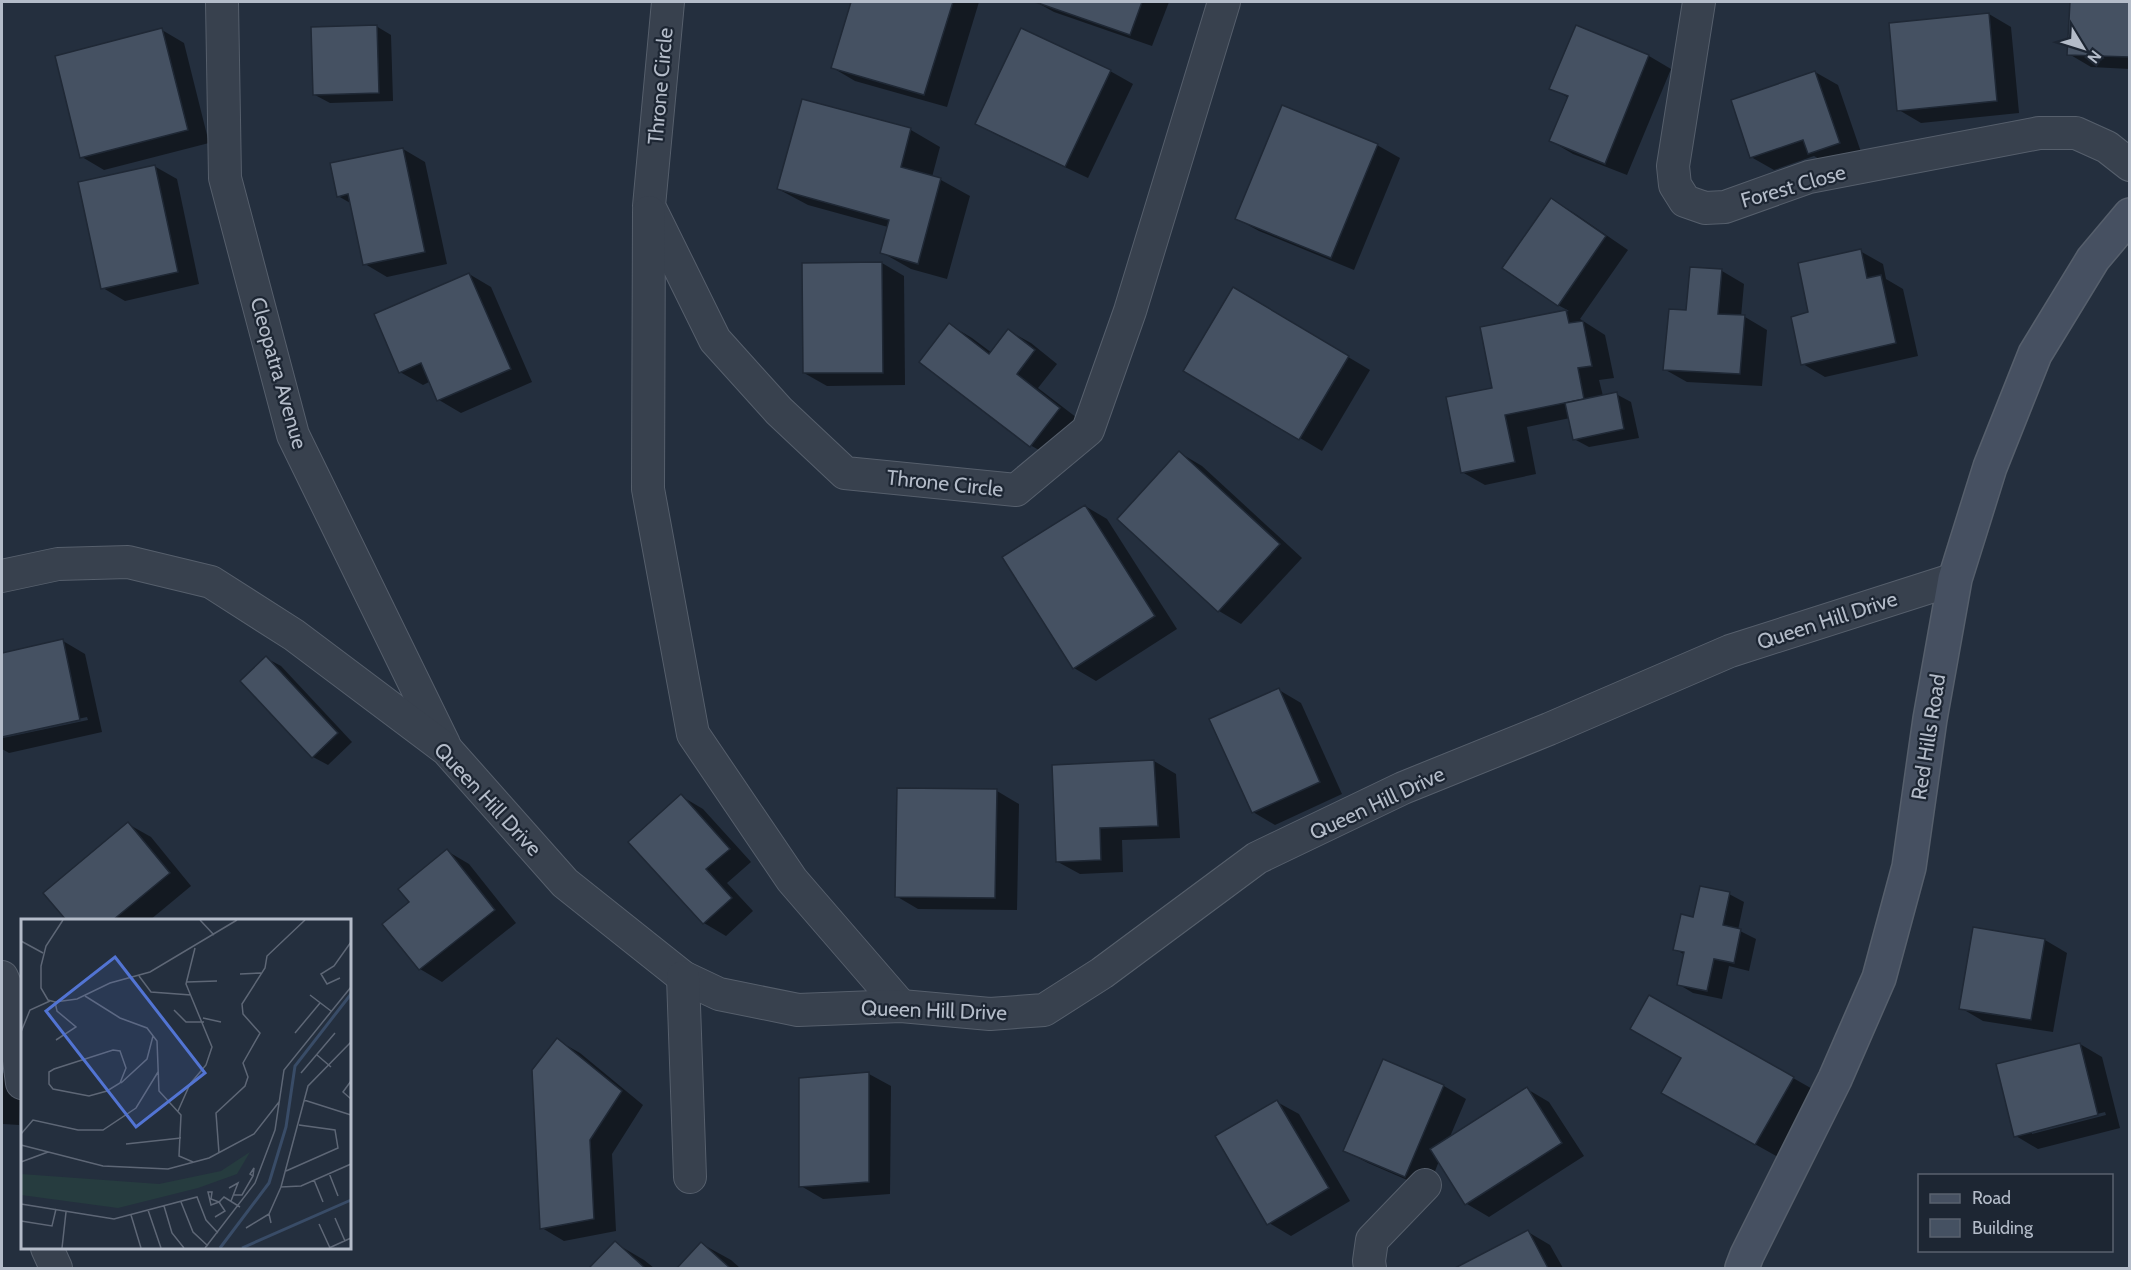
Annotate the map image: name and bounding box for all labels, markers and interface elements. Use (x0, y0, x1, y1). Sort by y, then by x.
north arrow (2053, 18, 2113, 78)
street label: Throne Circle (642, 26, 678, 145)
text: N (2083, 47, 2105, 67)
street label: Forest Close (1738, 159, 1849, 213)
street label: Cleopatra Avenue (245, 294, 313, 452)
street label: Throne Circle (885, 464, 1005, 502)
street label: Queen Hill Drive (1754, 585, 1900, 654)
street label: Red Hills Road (1906, 672, 1950, 802)
street label: Queen Hill Drive (429, 737, 547, 861)
street label: Queen Hill Drive (1306, 761, 1449, 845)
inset map (21, 919, 351, 1249)
street label: Queen Hill Drive (861, 995, 1008, 1025)
legend (1918, 1174, 2113, 1252)
text: Road (1972, 1187, 2011, 1209)
text: Building (1972, 1217, 2034, 1239)

